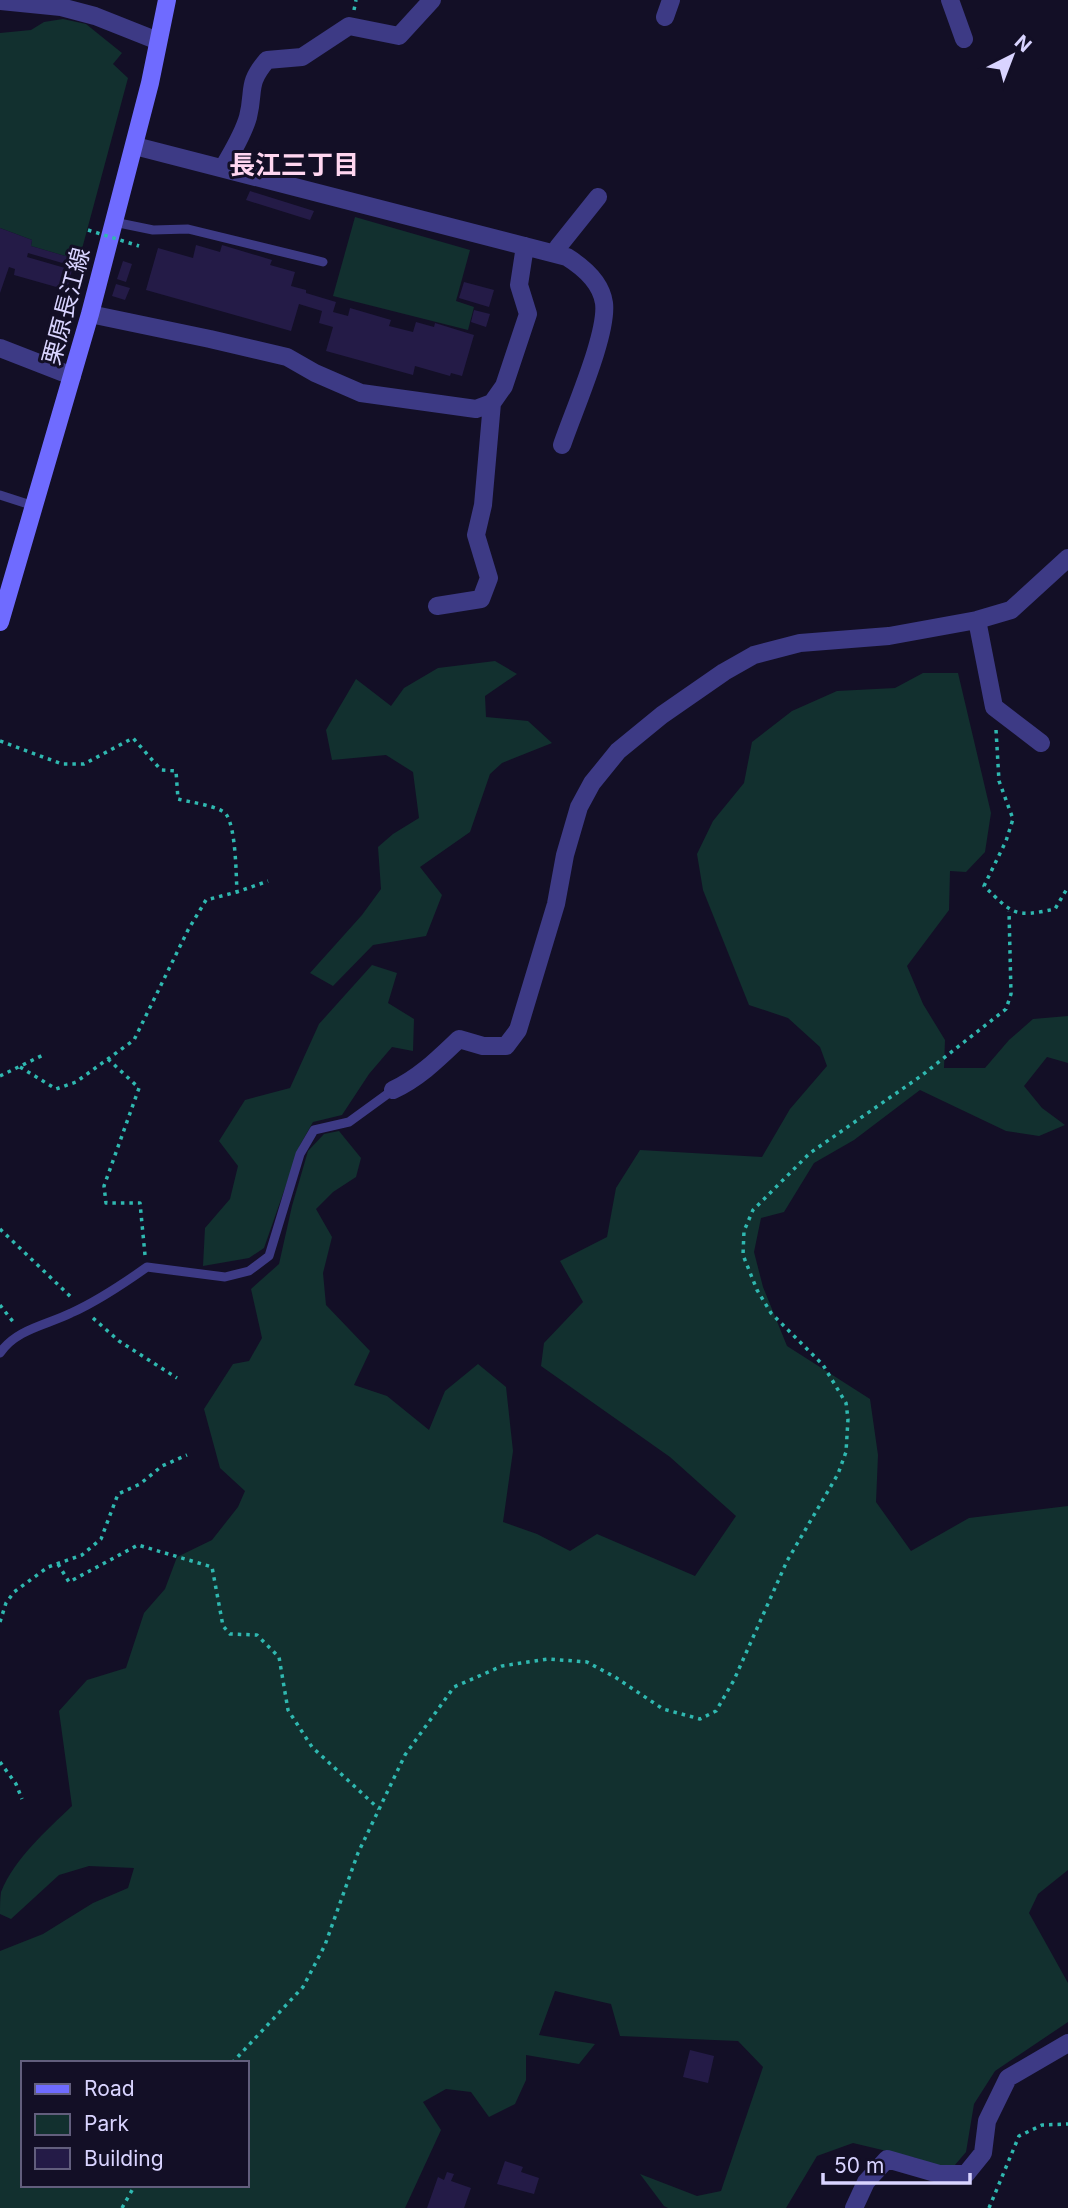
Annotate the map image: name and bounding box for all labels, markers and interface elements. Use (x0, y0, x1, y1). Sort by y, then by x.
north arrow (977, 21, 1047, 91)
text: N (1010, 30, 1036, 57)
district label: 長江三丁目 (229, 149, 359, 180)
street label: 栗原長江線 (36, 244, 96, 368)
legend (21, 2061, 248, 2187)
text: Road (84, 2076, 135, 2101)
text: Park (84, 2111, 129, 2136)
scale bar (823, 2142, 970, 2186)
text: Building (84, 2146, 164, 2171)
text: 50 m (834, 2153, 884, 2178)

